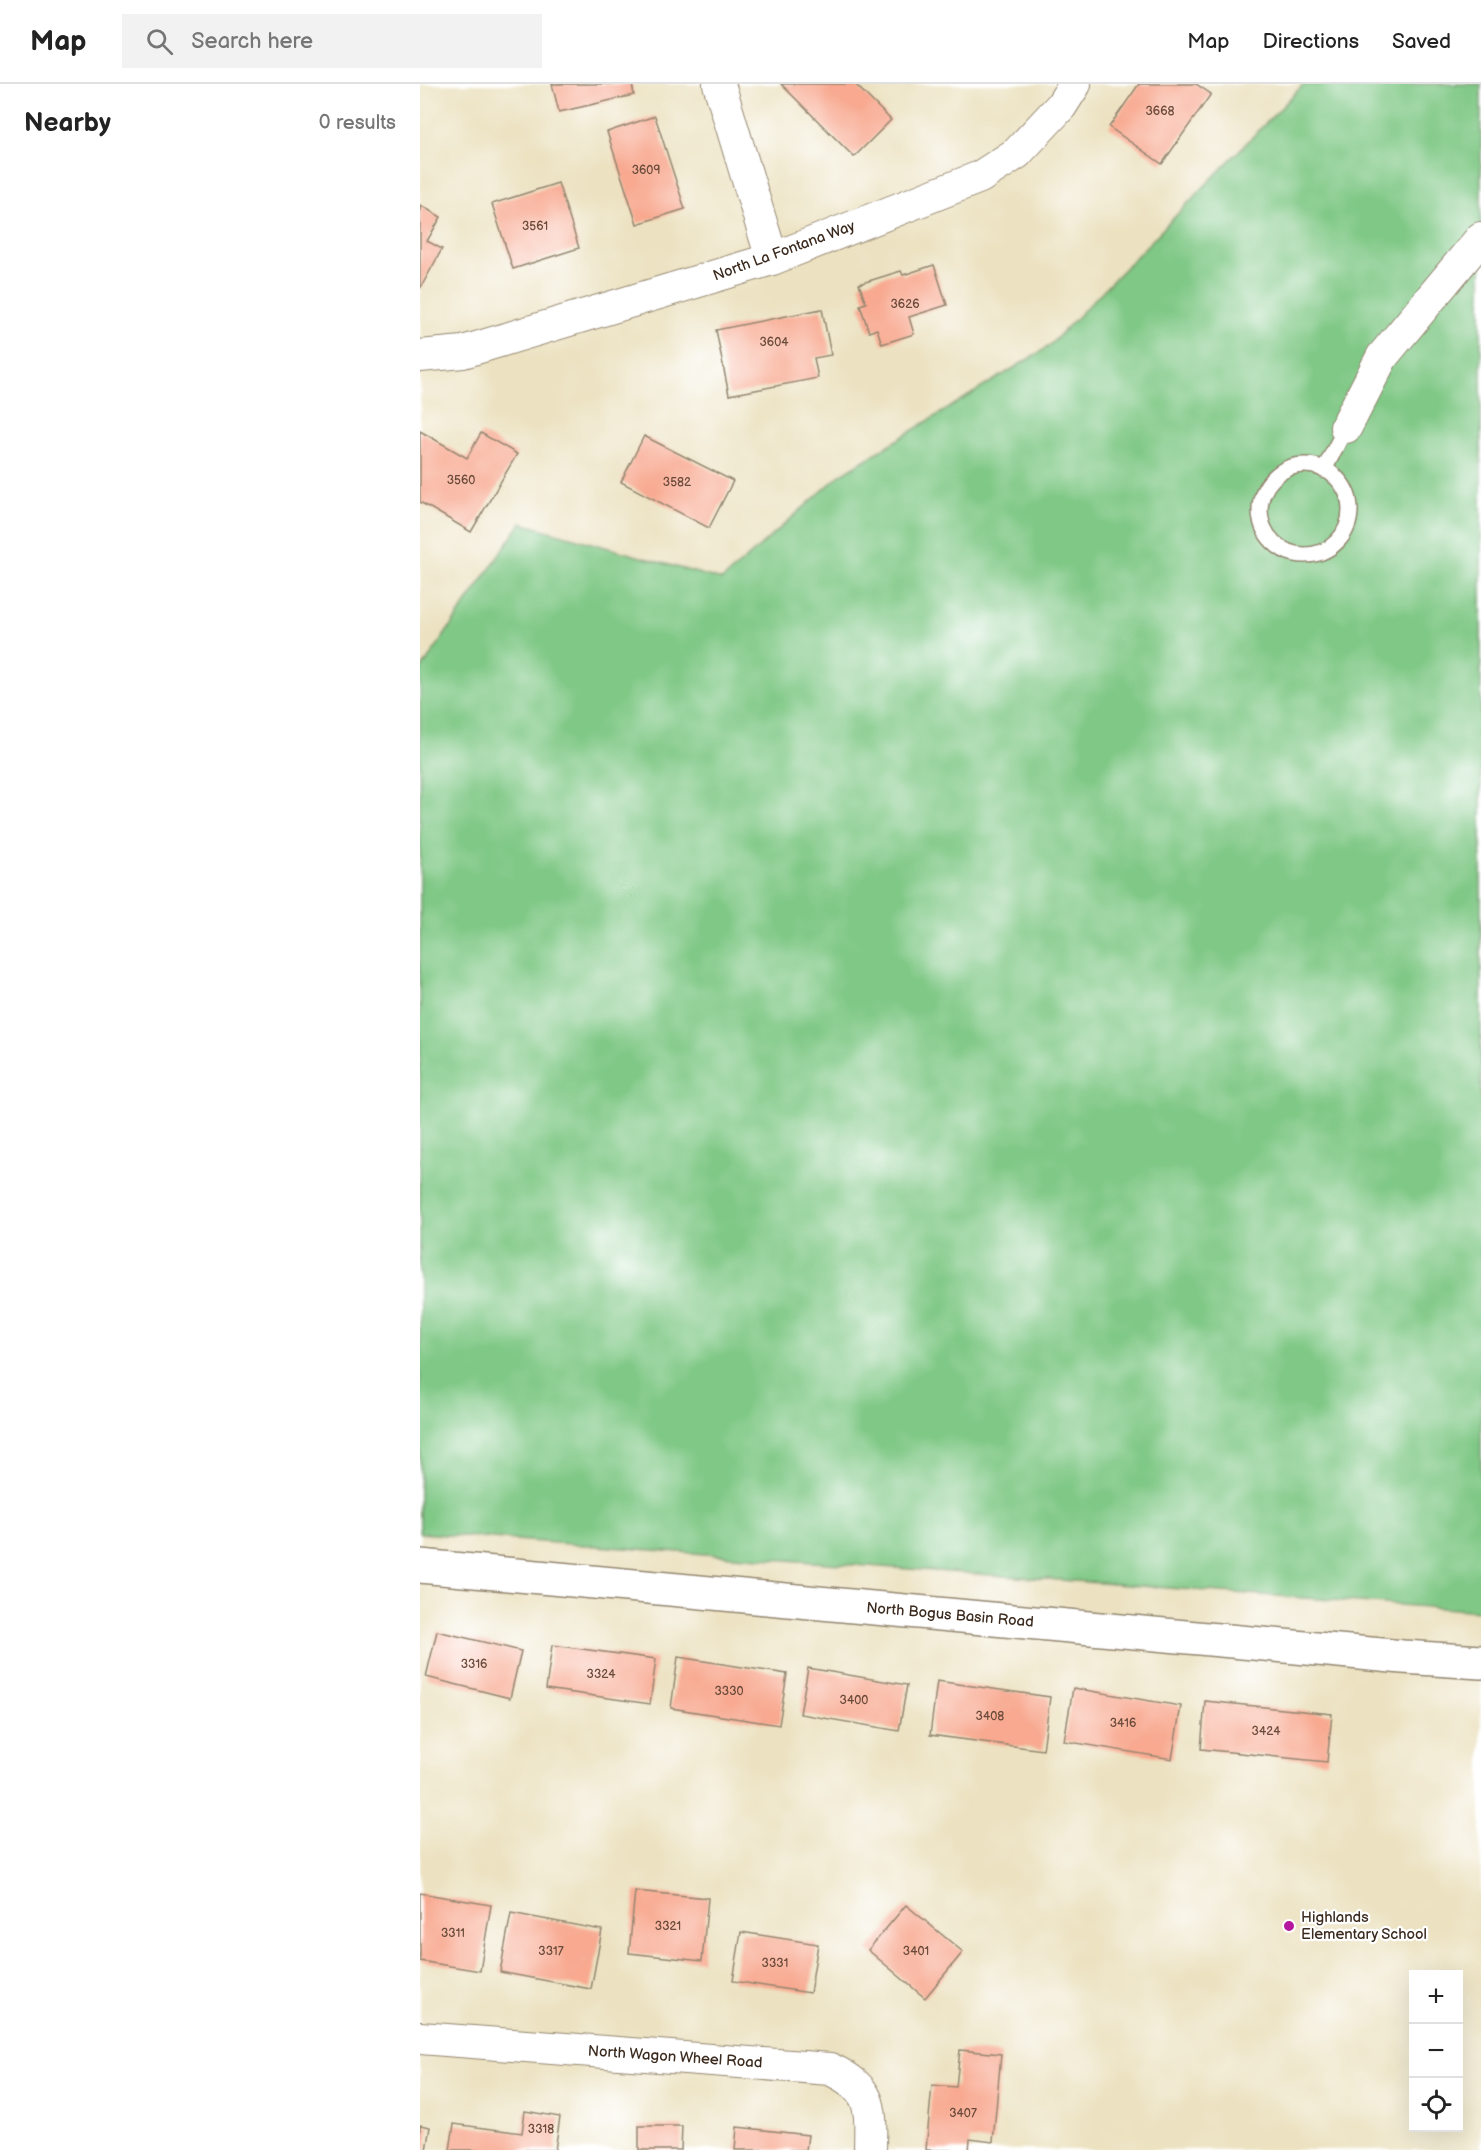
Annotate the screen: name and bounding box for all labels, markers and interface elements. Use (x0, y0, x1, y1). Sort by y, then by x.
search box (122, 14, 542, 68)
text: Map (30, 25, 86, 58)
icon: search (143, 25, 176, 58)
text: Search here (191, 28, 313, 55)
text: Map (1187, 29, 1230, 54)
text: Directions (1263, 29, 1359, 54)
text: Saved (1392, 29, 1451, 54)
house number: 3668 (1145, 104, 1175, 119)
text: Nearby (24, 108, 111, 139)
text: 0 results (319, 111, 396, 135)
house number: 3609 (632, 163, 660, 178)
street label: North La Fontana Way (710, 216, 858, 286)
house number: 3561 (522, 219, 548, 234)
house number: 3626 (890, 297, 920, 312)
house number: 3604 (759, 335, 789, 350)
house number: 3560 (447, 473, 475, 488)
house number: 3582 (663, 475, 691, 490)
street label: North Bogus Basin Road (865, 1598, 1035, 1632)
house number: 3316 (461, 1657, 487, 1672)
house number: 3324 (587, 1667, 616, 1682)
house number: 3330 (714, 1684, 744, 1699)
house number: 3400 (840, 1693, 868, 1708)
house number: 3408 (976, 1709, 1004, 1724)
house number: 3416 (1110, 1716, 1136, 1731)
house number: 3424 (1252, 1724, 1281, 1739)
place label: Highlands Elementary School (1301, 1908, 1427, 1944)
house number: 3321 (655, 1919, 681, 1934)
marker: Highlands Elementary School (1282, 1919, 1296, 1933)
house number: 3311 (441, 1926, 465, 1941)
house number: 3317 (538, 1944, 564, 1959)
house number: 3401 (903, 1944, 929, 1959)
house number: 3331 (762, 1956, 788, 1971)
map controls (1409, 1970, 1463, 2132)
button: + (1409, 1970, 1463, 2024)
button: − (1409, 2024, 1463, 2078)
street label: North Wagon Wheel Road (587, 2041, 763, 2073)
button: locate (1409, 2078, 1463, 2132)
house number: 3407 (949, 2106, 977, 2121)
house number: 3318 (528, 2122, 554, 2137)

